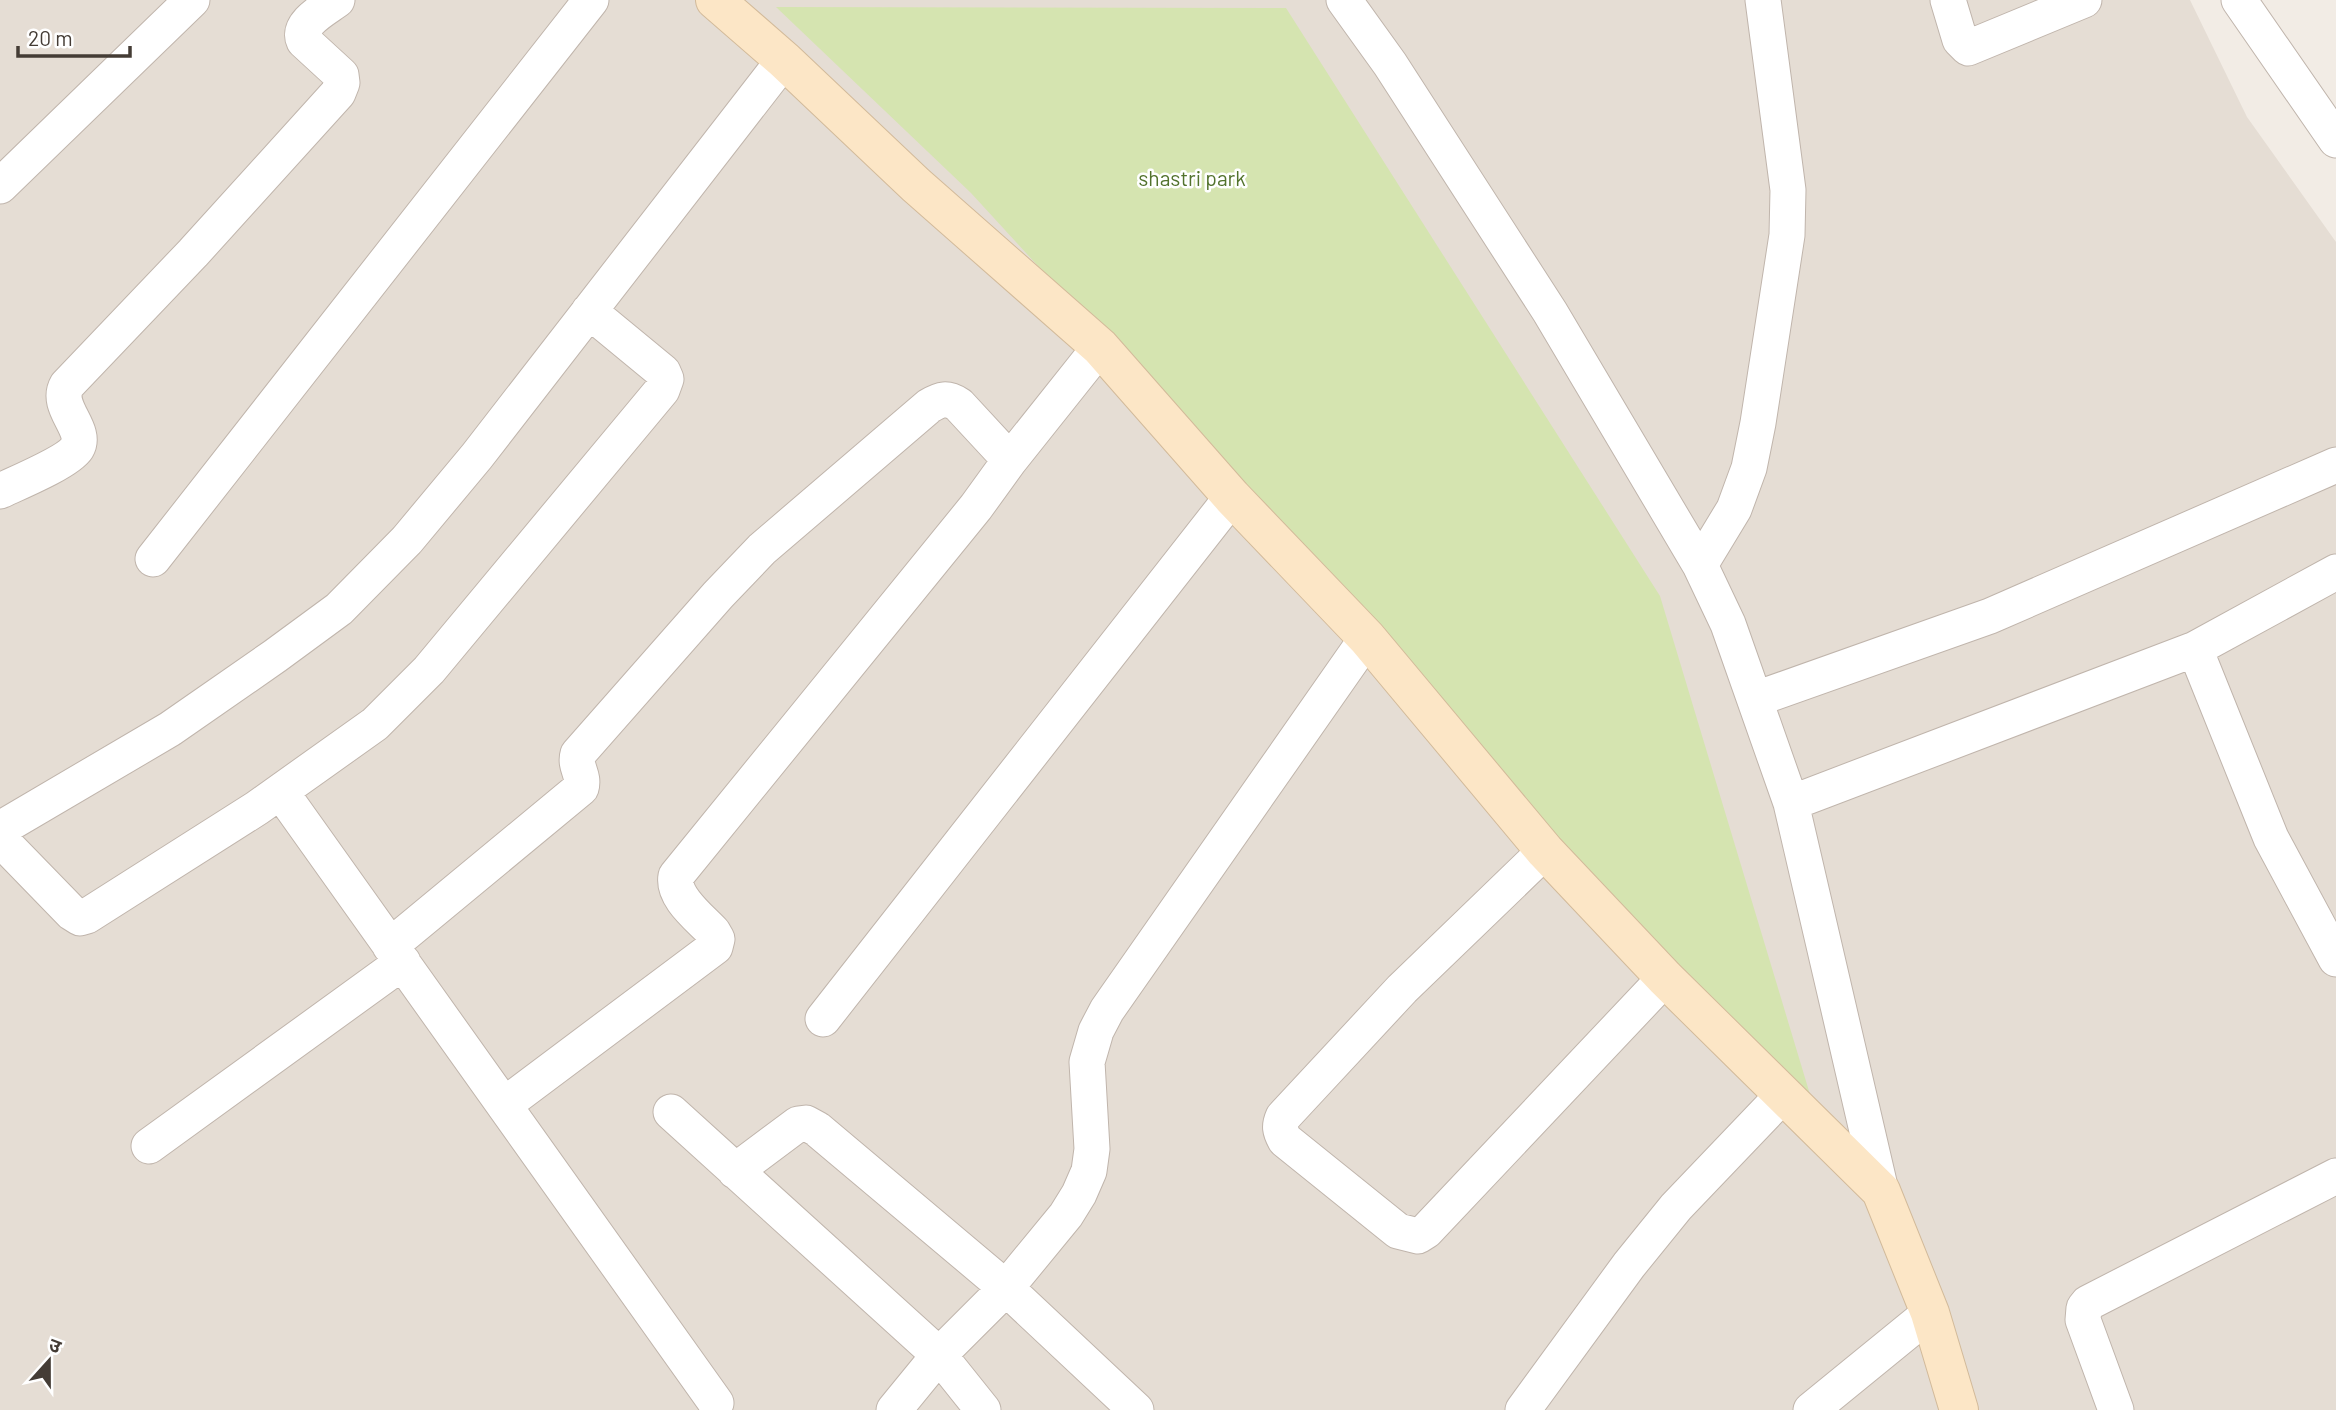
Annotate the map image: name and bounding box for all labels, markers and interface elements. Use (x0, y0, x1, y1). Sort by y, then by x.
scale bar (18, 14, 130, 58)
text: 20 m (28, 25, 73, 50)
park label: shastri park (1138, 165, 1246, 190)
north arrow (14, 1326, 84, 1396)
text: उ (46, 1332, 65, 1358)

